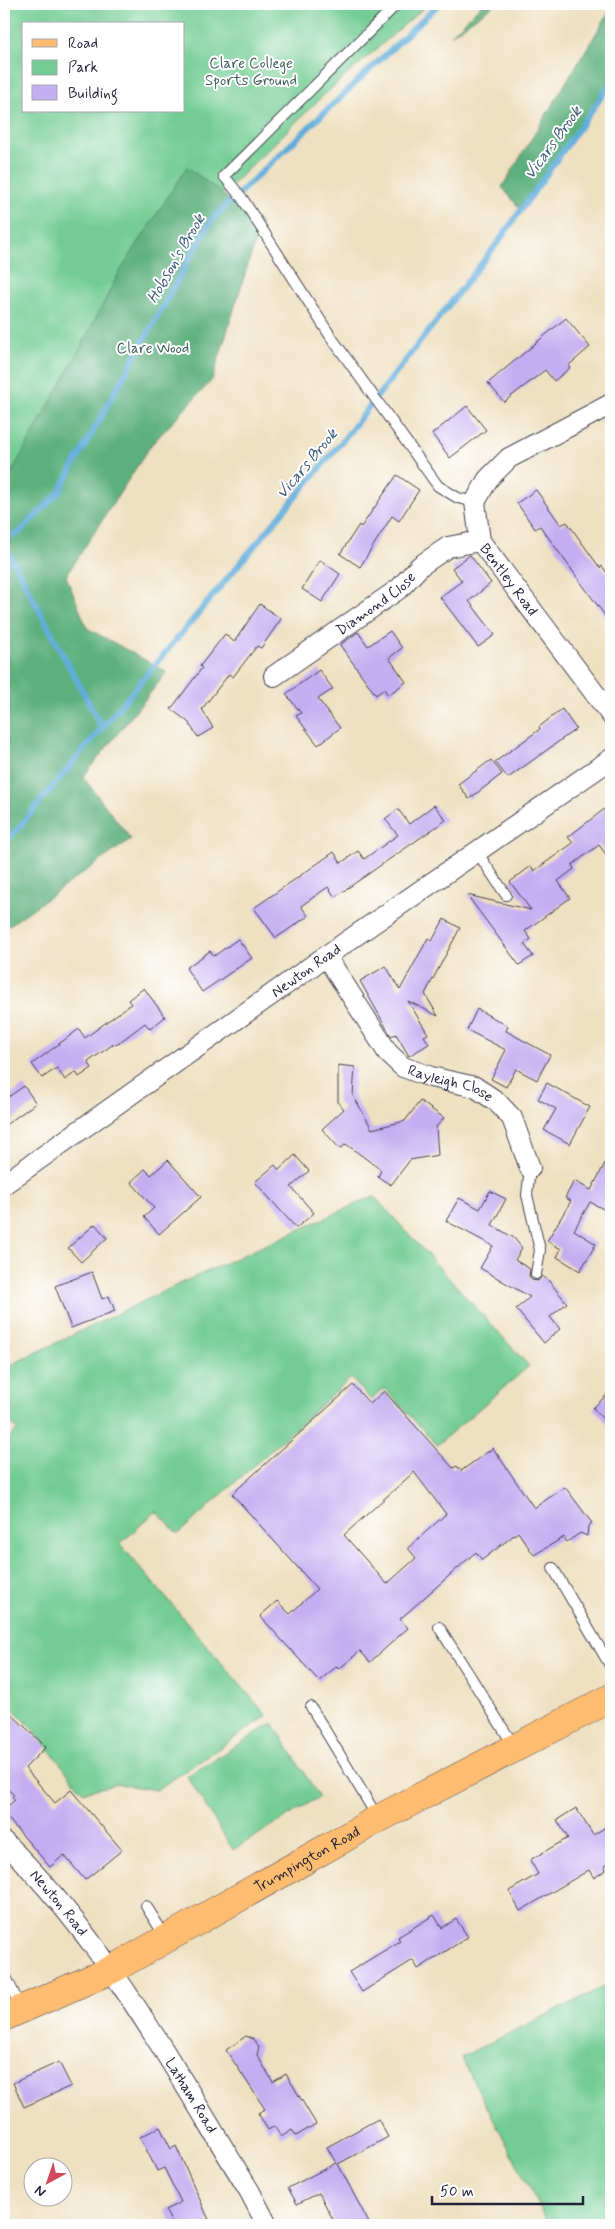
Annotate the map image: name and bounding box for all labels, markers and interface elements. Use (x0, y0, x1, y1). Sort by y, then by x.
legend (22, 22, 185, 112)
text: Road (68, 34, 98, 54)
park label: Clare College Sports Ground (205, 54, 297, 91)
text: Park (68, 58, 98, 78)
text: Building (68, 84, 118, 105)
water label: Vicars Brook (520, 101, 587, 184)
water label: Hobson's Brook (142, 210, 211, 307)
park label: Clare Wood (117, 339, 189, 359)
water label: Vicars Brook (272, 424, 343, 503)
street label: Bentley Road (474, 540, 542, 620)
street label: Diamond Close (332, 568, 421, 641)
street label: Newton Road (268, 940, 345, 1003)
street label: Rayleigh Close (405, 1060, 497, 1107)
street label: Trumpington Road (251, 1822, 364, 1898)
street label: Newton Road (25, 1866, 92, 1941)
street label: Latham Road (160, 2054, 221, 2137)
north arrow (22, 2156, 72, 2206)
scale bar (432, 2174, 584, 2206)
text: N (31, 2181, 50, 2201)
text: 50 m (440, 2182, 474, 2202)

